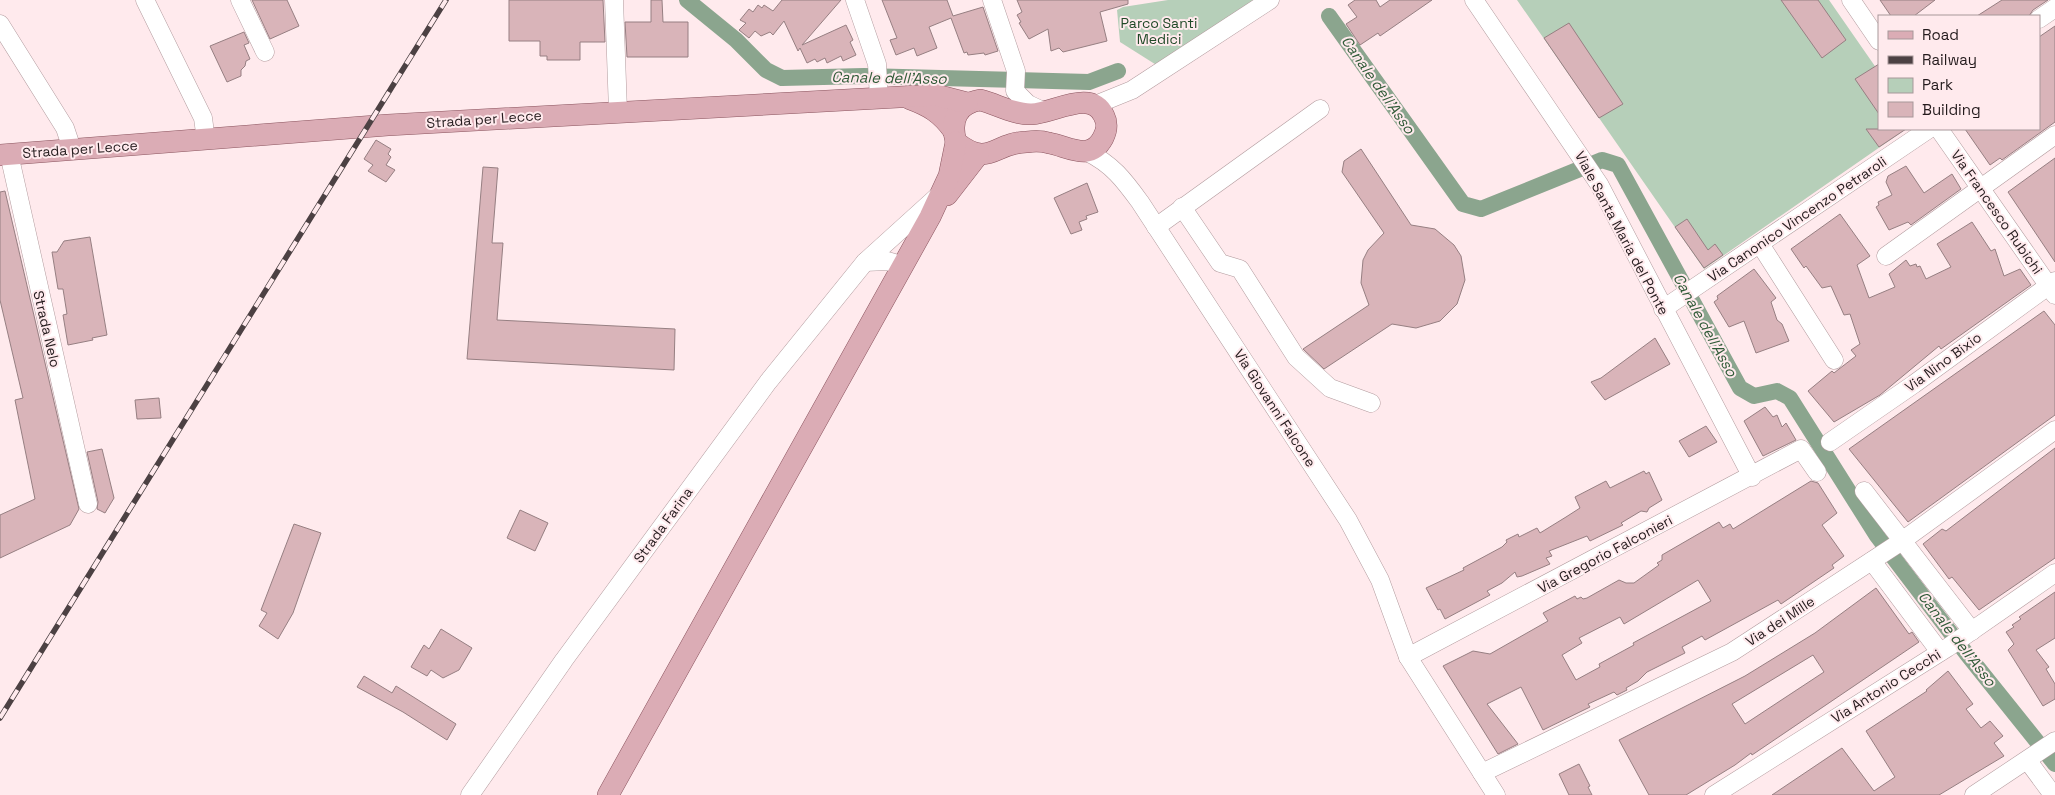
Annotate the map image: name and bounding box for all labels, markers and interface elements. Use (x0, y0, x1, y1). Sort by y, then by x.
park label: Parco Santi Medici (1121, 14, 1197, 48)
legend (1878, 15, 2040, 130)
text: Road (1922, 25, 1959, 44)
water label: Canale dell'Asso (1338, 32, 1420, 138)
text: Railway (1922, 50, 1977, 69)
water label: Canale dell'Asso (831, 67, 948, 88)
text: Park (1922, 75, 1953, 94)
text: Building (1922, 100, 1981, 119)
street label: Strada per Lecce (426, 106, 542, 132)
street label: Strada per Lecce (22, 136, 138, 162)
street label: Via Francesco Rubichi (1947, 146, 2047, 278)
street label: Viale Santa Maria del Ponte (1571, 148, 1673, 318)
street label: Via Canonico Vincenzo Petraroli (1704, 152, 1890, 286)
water label: Canale dell'Asso (1669, 270, 1742, 380)
street label: Strada Nelo (29, 289, 65, 369)
street label: Via Nino Bixio (1901, 328, 1985, 396)
street label: Via Giovanni Falcone (1230, 346, 1320, 470)
street label: Strada Farina (629, 484, 697, 566)
street label: Via Gregorio Falconieri (1535, 511, 1675, 597)
water label: Canale dell'Asso (1914, 587, 2001, 691)
street label: Via dei Mille (1742, 592, 1818, 650)
street label: Via Antonio Cecchi (1828, 645, 1944, 727)

